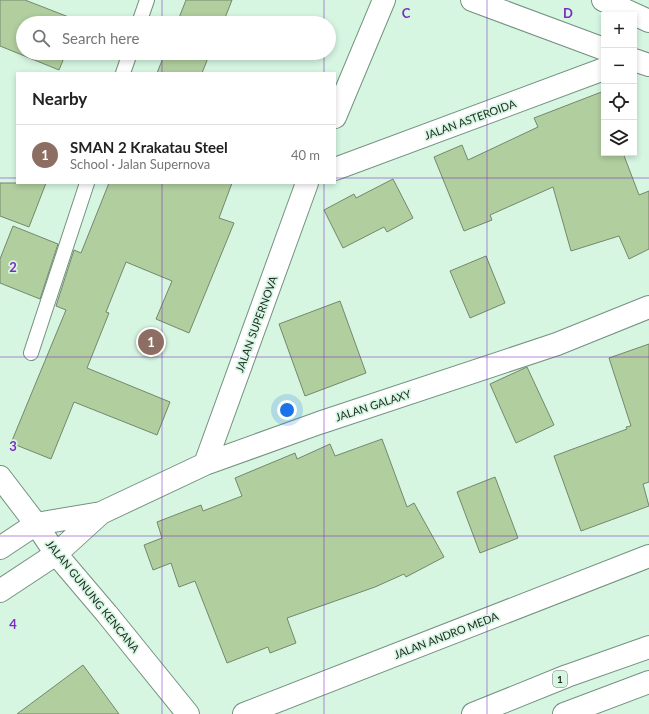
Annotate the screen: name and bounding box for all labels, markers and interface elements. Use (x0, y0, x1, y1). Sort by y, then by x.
text: C (402, 5, 411, 21)
text: D (563, 5, 573, 21)
map controls (601, 12, 637, 156)
button: + (601, 12, 637, 48)
search box (16, 16, 336, 60)
icon: search (30, 27, 52, 49)
text: Search here (62, 29, 139, 47)
button: − (601, 48, 637, 84)
button: locate (601, 84, 637, 120)
text: Nearby (32, 88, 87, 109)
street label: JALAN ASTEROIDA (422, 96, 518, 142)
button: layers (601, 120, 637, 156)
text: SMAN 2 Krakatau Steel (70, 138, 228, 156)
text: 1 (41, 147, 49, 163)
text: 40 m (291, 147, 320, 163)
text: School · Jalan Supernova (70, 156, 210, 172)
text: 2 (9, 259, 17, 275)
street label: JALAN SUPERNOVA (233, 274, 280, 374)
pin: 1 (138, 327, 164, 357)
street label: JALAN GALAXY (334, 387, 413, 423)
your location (277, 400, 297, 420)
text: 3 (9, 438, 17, 454)
street label: JALAN GUNUNG KENCANA (44, 537, 143, 655)
street label: JALAN ANDRO MEDA (392, 609, 501, 661)
text: 4 (9, 616, 17, 632)
road number: 1 (553, 671, 567, 687)

